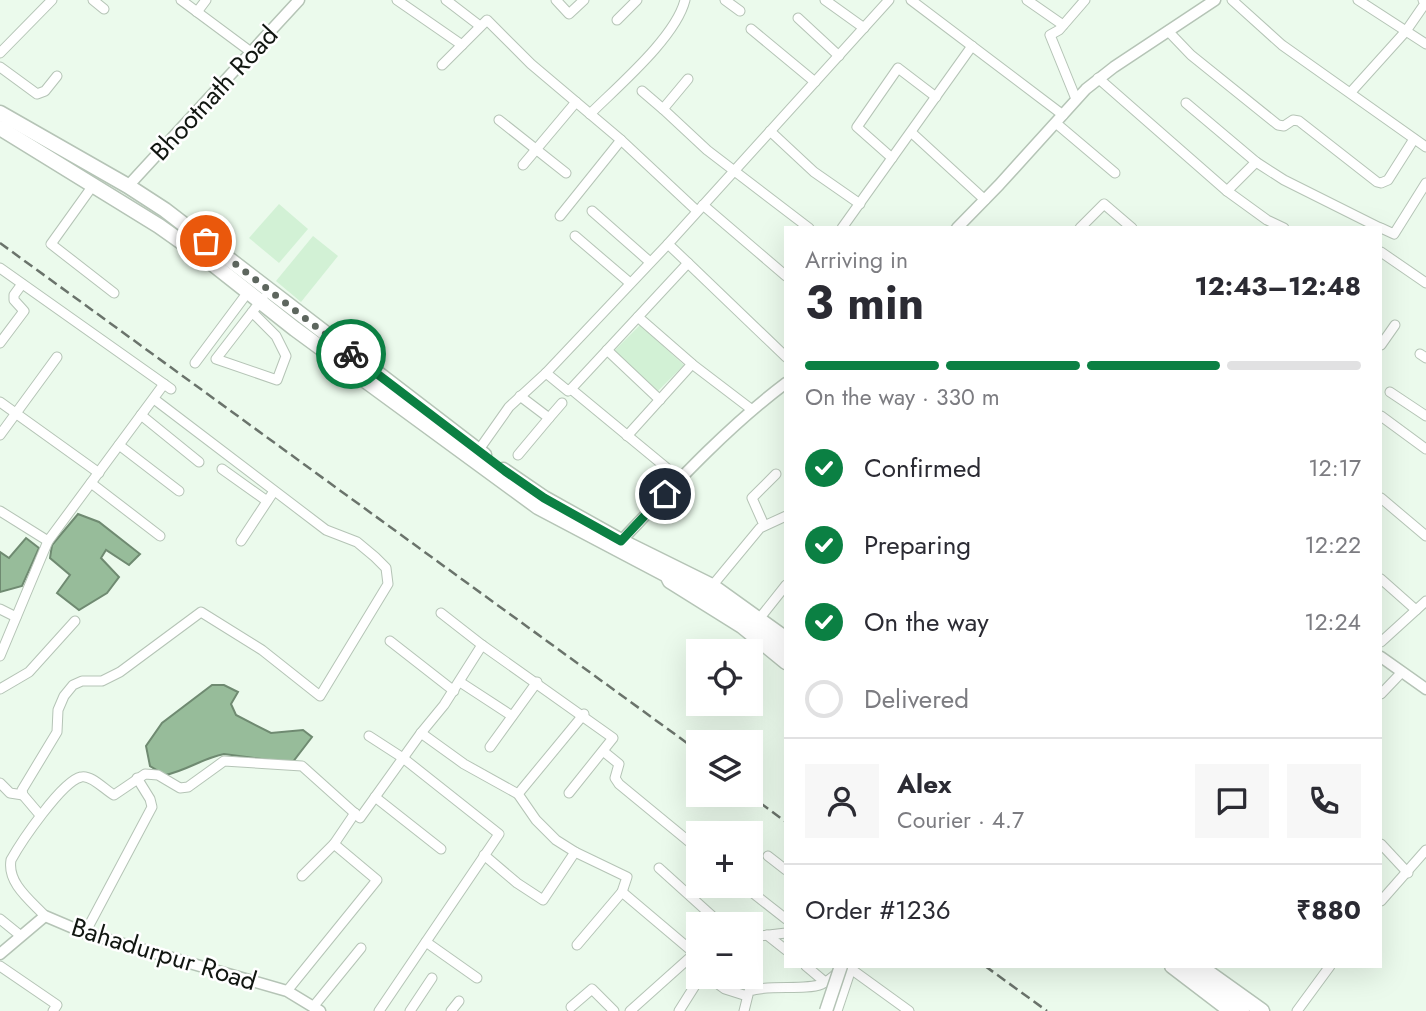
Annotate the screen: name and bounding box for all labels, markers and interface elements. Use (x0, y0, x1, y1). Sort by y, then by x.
street label: Bhootnath Road (141, 17, 287, 169)
pin (176, 211, 236, 271)
icon: bag (187, 222, 225, 260)
text: Arriving in (805, 243, 908, 277)
text: 12:43–12:48 (1195, 267, 1361, 305)
text: 3 min (805, 270, 924, 336)
courier (316, 319, 386, 389)
icon: bike (332, 335, 370, 373)
text: On the way · 330 m (805, 380, 1000, 414)
icon: check (805, 449, 843, 487)
text: Confirmed (864, 449, 981, 487)
text: 12:17 (1308, 451, 1361, 485)
pin (635, 464, 695, 524)
icon: home (646, 475, 684, 513)
icon: check (805, 526, 843, 564)
text: Preparing (864, 526, 971, 564)
text: 12:22 (1304, 528, 1361, 562)
icon: check (805, 603, 843, 641)
text: On the way (864, 603, 989, 641)
text: 12:24 (1304, 605, 1361, 639)
map controls (686, 639, 763, 989)
button: locate (686, 639, 763, 716)
text: Delivered (864, 680, 969, 718)
button: layers (686, 730, 763, 807)
button: person (805, 764, 879, 838)
button: chat (1195, 764, 1269, 838)
button: phone (1287, 764, 1361, 838)
text: Alex (897, 765, 951, 803)
text: Courier · 4.7 (897, 803, 1024, 837)
button: + (686, 821, 763, 898)
text: Order #1236 (805, 891, 951, 929)
text: ₹880 (1296, 891, 1361, 929)
street label: Bahadurpur Road (67, 908, 261, 1000)
button: − (686, 912, 763, 989)

